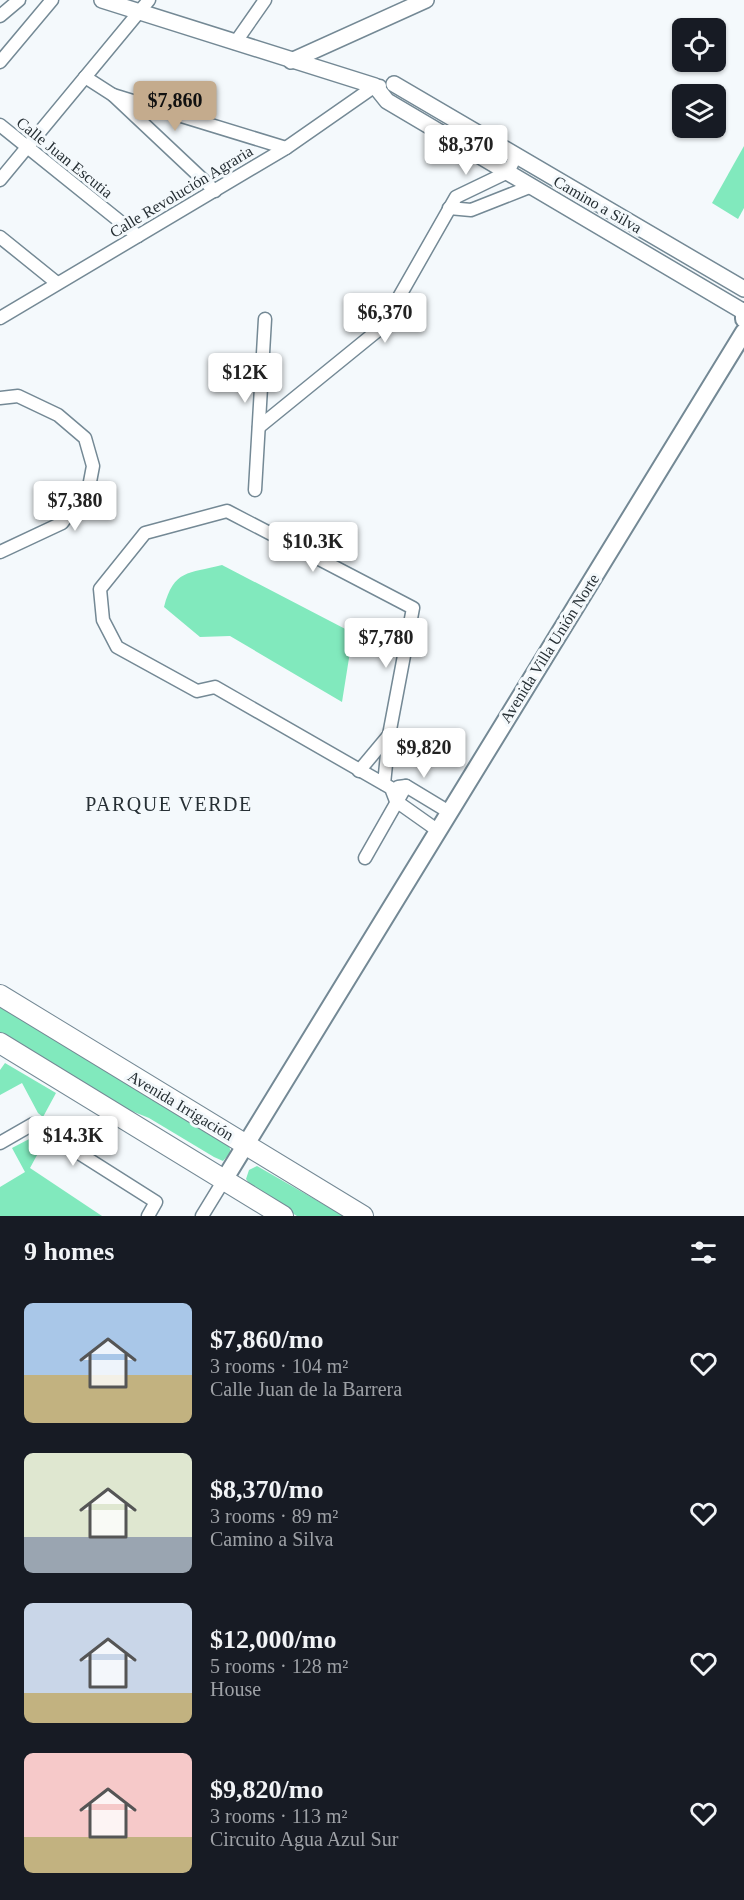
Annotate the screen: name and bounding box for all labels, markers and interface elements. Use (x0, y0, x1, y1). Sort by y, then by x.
map controls (672, 18, 726, 138)
button: locate (672, 18, 726, 72)
pin: $7,860 (126, 81, 224, 132)
button: layers (672, 84, 726, 138)
text: $7,860 (148, 89, 203, 111)
street label: Calle Juan Escutia (13, 114, 116, 201)
pin: $8,370 (417, 125, 515, 176)
text: $8,370 (439, 133, 494, 155)
street label: Calle Revolución Agraria (107, 142, 256, 242)
street label: Camino a Silva (551, 172, 645, 236)
pin: $6,370 (336, 293, 434, 344)
text: $6,370 (358, 301, 413, 323)
pin: $12K (209, 353, 281, 404)
text: $12K (222, 361, 268, 383)
pin: $7,380 (26, 481, 124, 532)
text: $7,380 (48, 489, 103, 511)
pin: $10.3K (264, 522, 362, 573)
text: $10.3K (283, 530, 343, 552)
street label: Avenida Villa Unión Norte (497, 571, 602, 726)
pin: $7,780 (337, 618, 435, 669)
text: $7,780 (359, 626, 414, 648)
pin: $9,820 (375, 728, 473, 779)
text: $9,820 (397, 736, 452, 758)
district label: PARQUE VERDE (85, 793, 253, 815)
street label: Avenida Irrigación (124, 1067, 237, 1144)
pin: $14.3K (24, 1116, 122, 1167)
text: $14.3K (43, 1124, 103, 1146)
icon: filters (687, 1236, 720, 1269)
text: 9 homes (24, 1237, 114, 1266)
text: $7,860/mo (210, 1325, 323, 1354)
icon: home (72, 1327, 144, 1399)
icon: heart (687, 1347, 720, 1380)
text: 3 rooms · 104 m² (210, 1355, 348, 1377)
text: Calle Juan de la Barrera (210, 1378, 402, 1400)
text: $8,370/mo (210, 1475, 323, 1504)
icon: home (72, 1477, 144, 1549)
icon: heart (687, 1497, 720, 1530)
text: 3 rooms · 89 m² (210, 1505, 338, 1527)
text: Camino a Silva (210, 1528, 333, 1550)
text: $12,000/mo (210, 1625, 336, 1654)
icon: home (72, 1627, 144, 1699)
icon: heart (687, 1647, 720, 1680)
text: 5 rooms · 128 m² (210, 1655, 348, 1677)
text: House (210, 1678, 261, 1700)
text: $9,820/mo (210, 1775, 323, 1804)
icon: home (72, 1777, 144, 1849)
icon: heart (687, 1797, 720, 1830)
text: 3 rooms · 113 m² (210, 1805, 347, 1827)
text: Circuito Agua Azul Sur (210, 1828, 398, 1850)

